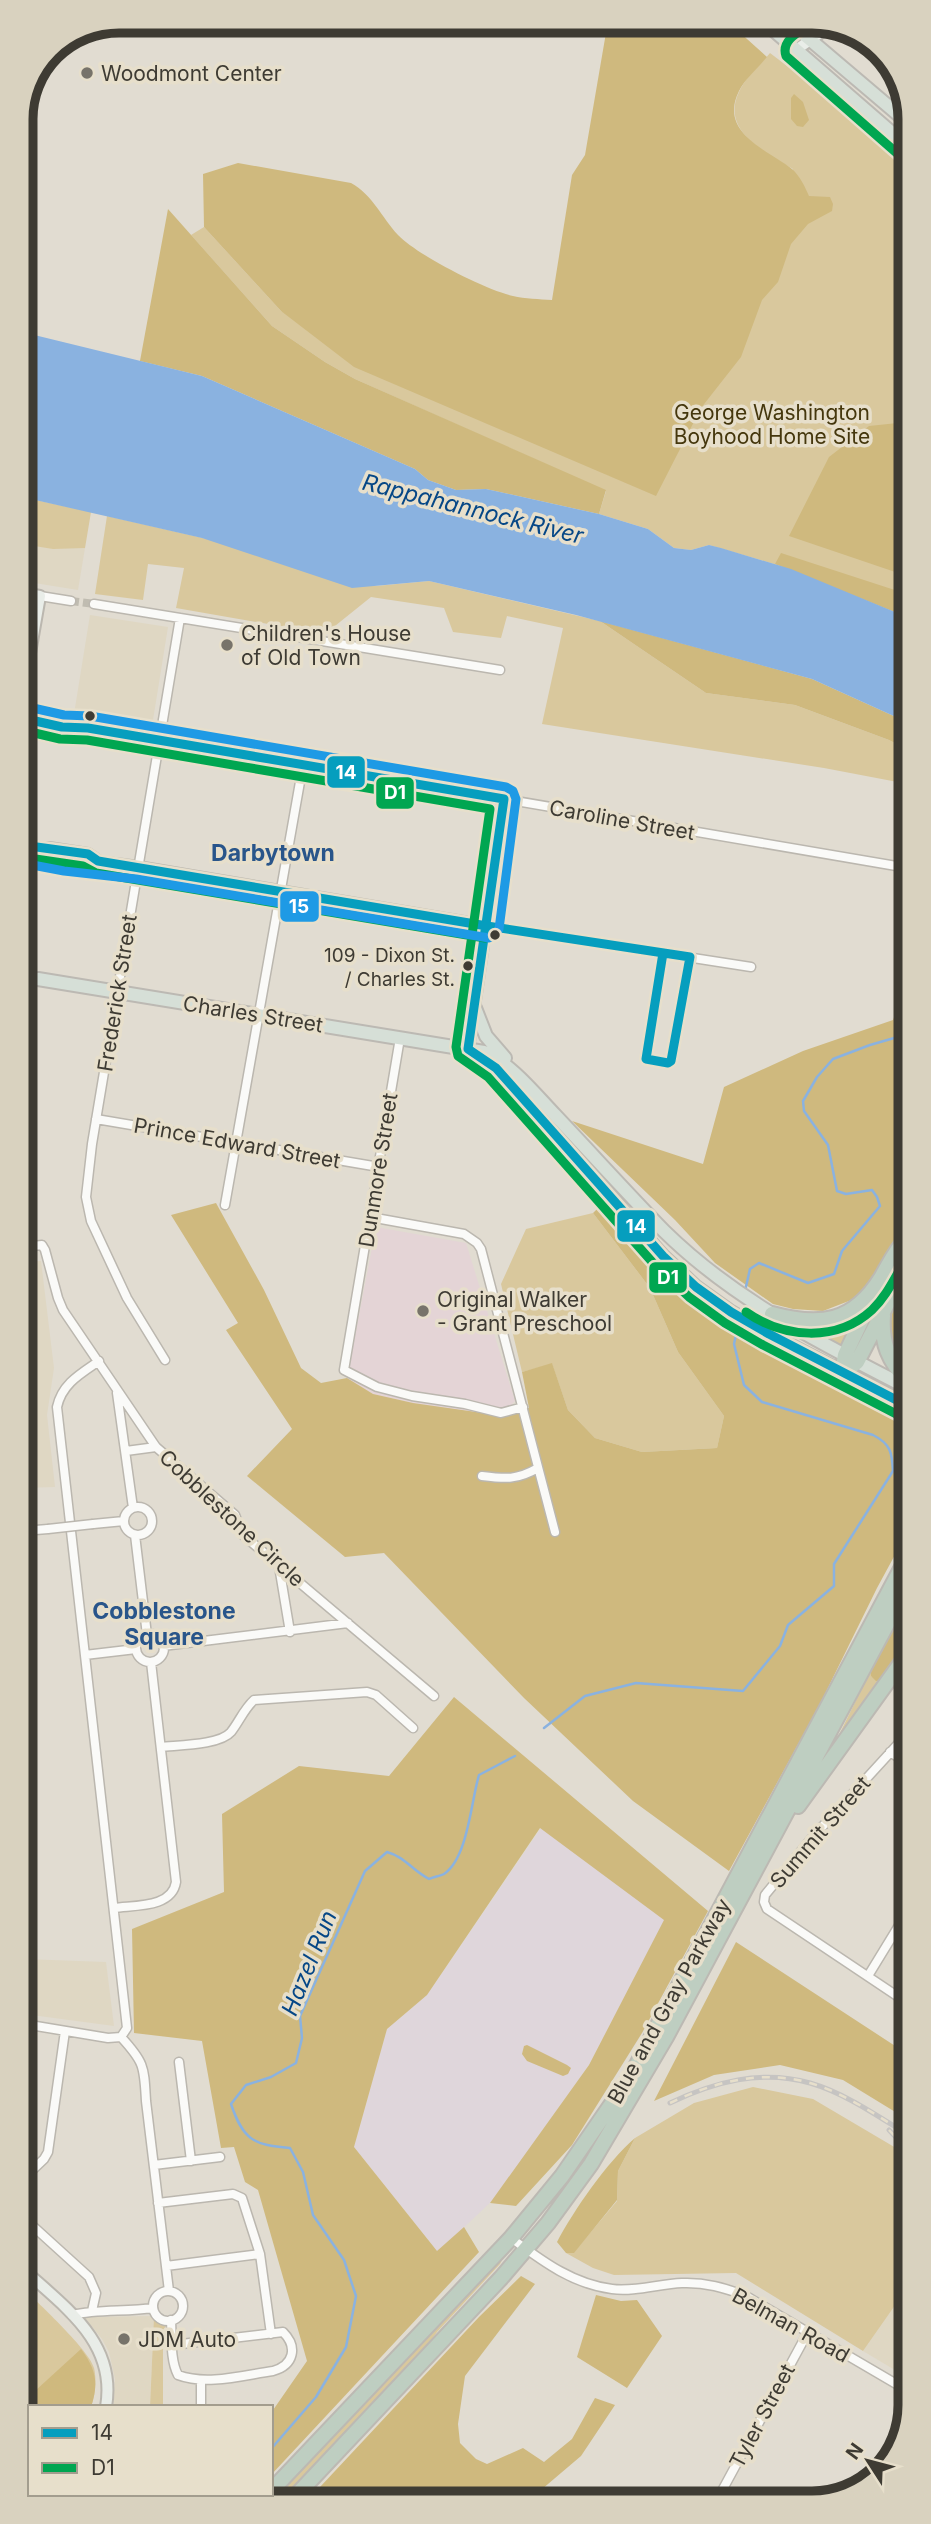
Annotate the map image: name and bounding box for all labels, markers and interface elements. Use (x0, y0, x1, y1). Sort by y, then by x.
place label: Woodmont Center (101, 61, 282, 86)
marker: Woodmont Center (79, 65, 95, 81)
park label: George Washington Boyhood Home Site (674, 400, 870, 449)
water label: Rappahannock River (360, 468, 588, 550)
place label: Children's House of Old Town (241, 621, 411, 670)
marker: Children's House of Old Town (219, 637, 235, 653)
unlabelled marker (83, 709, 97, 723)
line badge: 14 (326, 755, 366, 789)
text: 14 (335, 761, 357, 784)
line badge: D1 (375, 776, 415, 810)
text: D1 (384, 781, 406, 804)
street label: Caroline Street (547, 795, 697, 845)
district label: Darbytown (211, 839, 335, 867)
line badge: 15 (279, 890, 320, 923)
text: 15 (289, 895, 309, 918)
street label: Frederick Street (92, 913, 142, 1073)
unlabelled marker (488, 928, 502, 942)
place label: 109 - Dixon St. / Charles St. (324, 944, 455, 991)
marker: 109 - Dixon St. / Charles St. (461, 959, 475, 973)
street label: Charles Street (181, 991, 325, 1037)
street label: Dunmore Street (353, 1091, 403, 1249)
street label: Prince Edward Street (132, 1113, 342, 1174)
line badge: 14 (616, 1209, 656, 1243)
text: 14 (625, 1215, 647, 1238)
line badge: D1 (648, 1261, 688, 1294)
text: D1 (657, 1266, 679, 1289)
place label: Original Walker - Grant Preschool (437, 1287, 612, 1336)
marker: Original Walker - Grant Preschool (415, 1303, 431, 1319)
street label: Cobblestone Circle (154, 1444, 310, 1592)
district label: Cobblestone Square (92, 1597, 236, 1651)
street label: Summit Street (765, 1771, 875, 1893)
street label: Blue and Gray Parkway (602, 1894, 736, 2108)
water label: Hazel Run (275, 1906, 343, 2020)
street label: Belman Road (728, 2282, 854, 2368)
place label: JDM Auto (138, 2327, 236, 2352)
marker: JDM Auto (116, 2331, 132, 2347)
street label: Tyler Street (724, 2359, 800, 2472)
legend (28, 2405, 273, 2496)
text: 14 (91, 2420, 113, 2445)
north arrow (833, 2426, 903, 2496)
text: N (841, 2439, 868, 2464)
text: D1 (91, 2455, 115, 2480)

